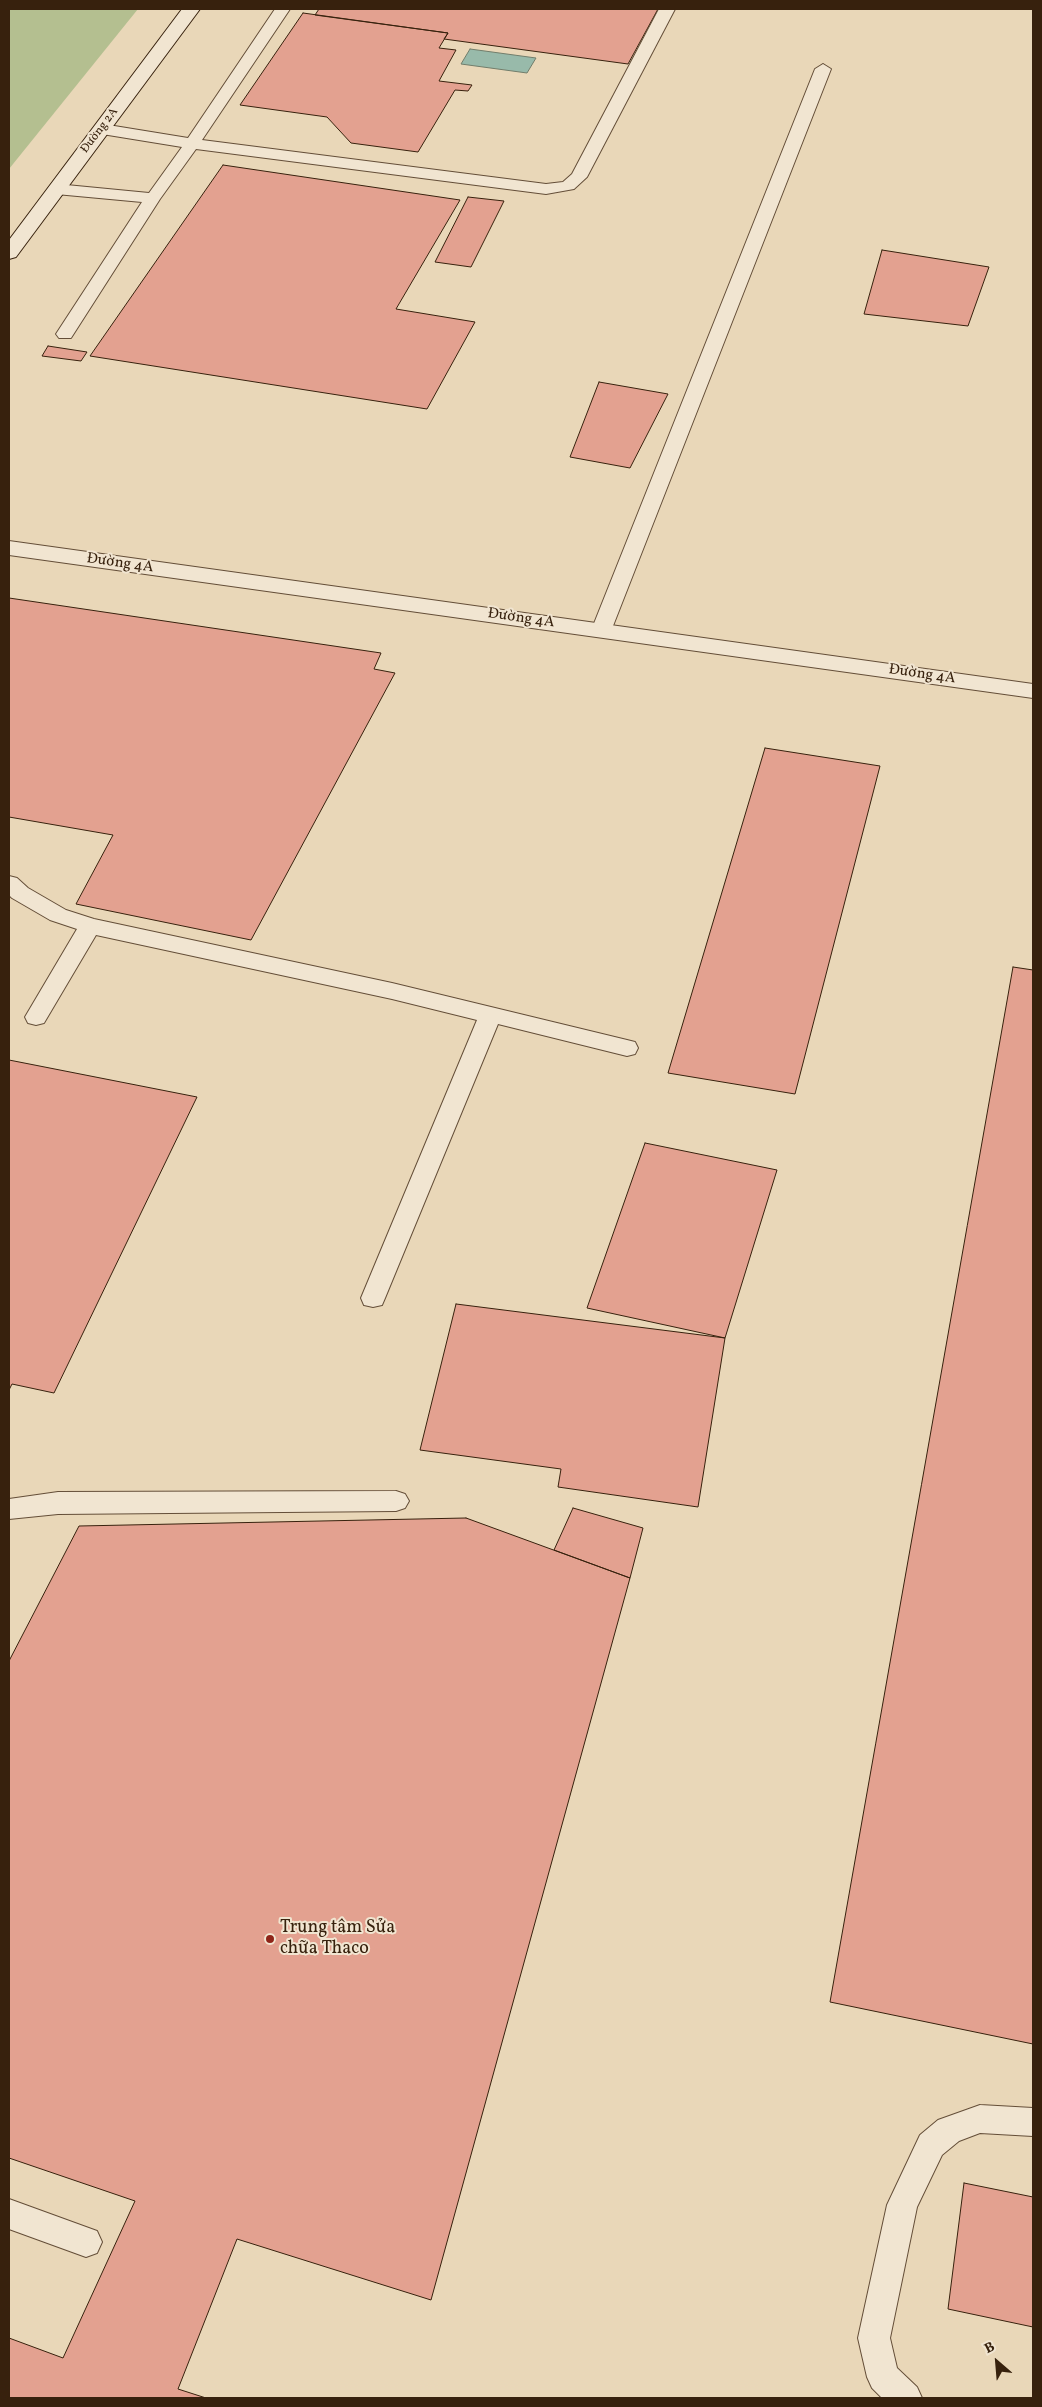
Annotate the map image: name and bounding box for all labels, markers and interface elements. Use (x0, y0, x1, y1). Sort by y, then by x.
street label: Đường 2A (78, 105, 122, 157)
street label: Đường 4A (85, 550, 155, 578)
street label: Đường 4A (486, 605, 556, 633)
street label: Đường 4A (887, 661, 957, 689)
place label: Trung tâm Sửa chữa Thaco (280, 1918, 395, 1960)
marker: Trung tâm Sửa chữa Thaco (264, 1933, 276, 1945)
north arrow (972, 2337, 1022, 2387)
text: B (981, 2338, 998, 2359)

